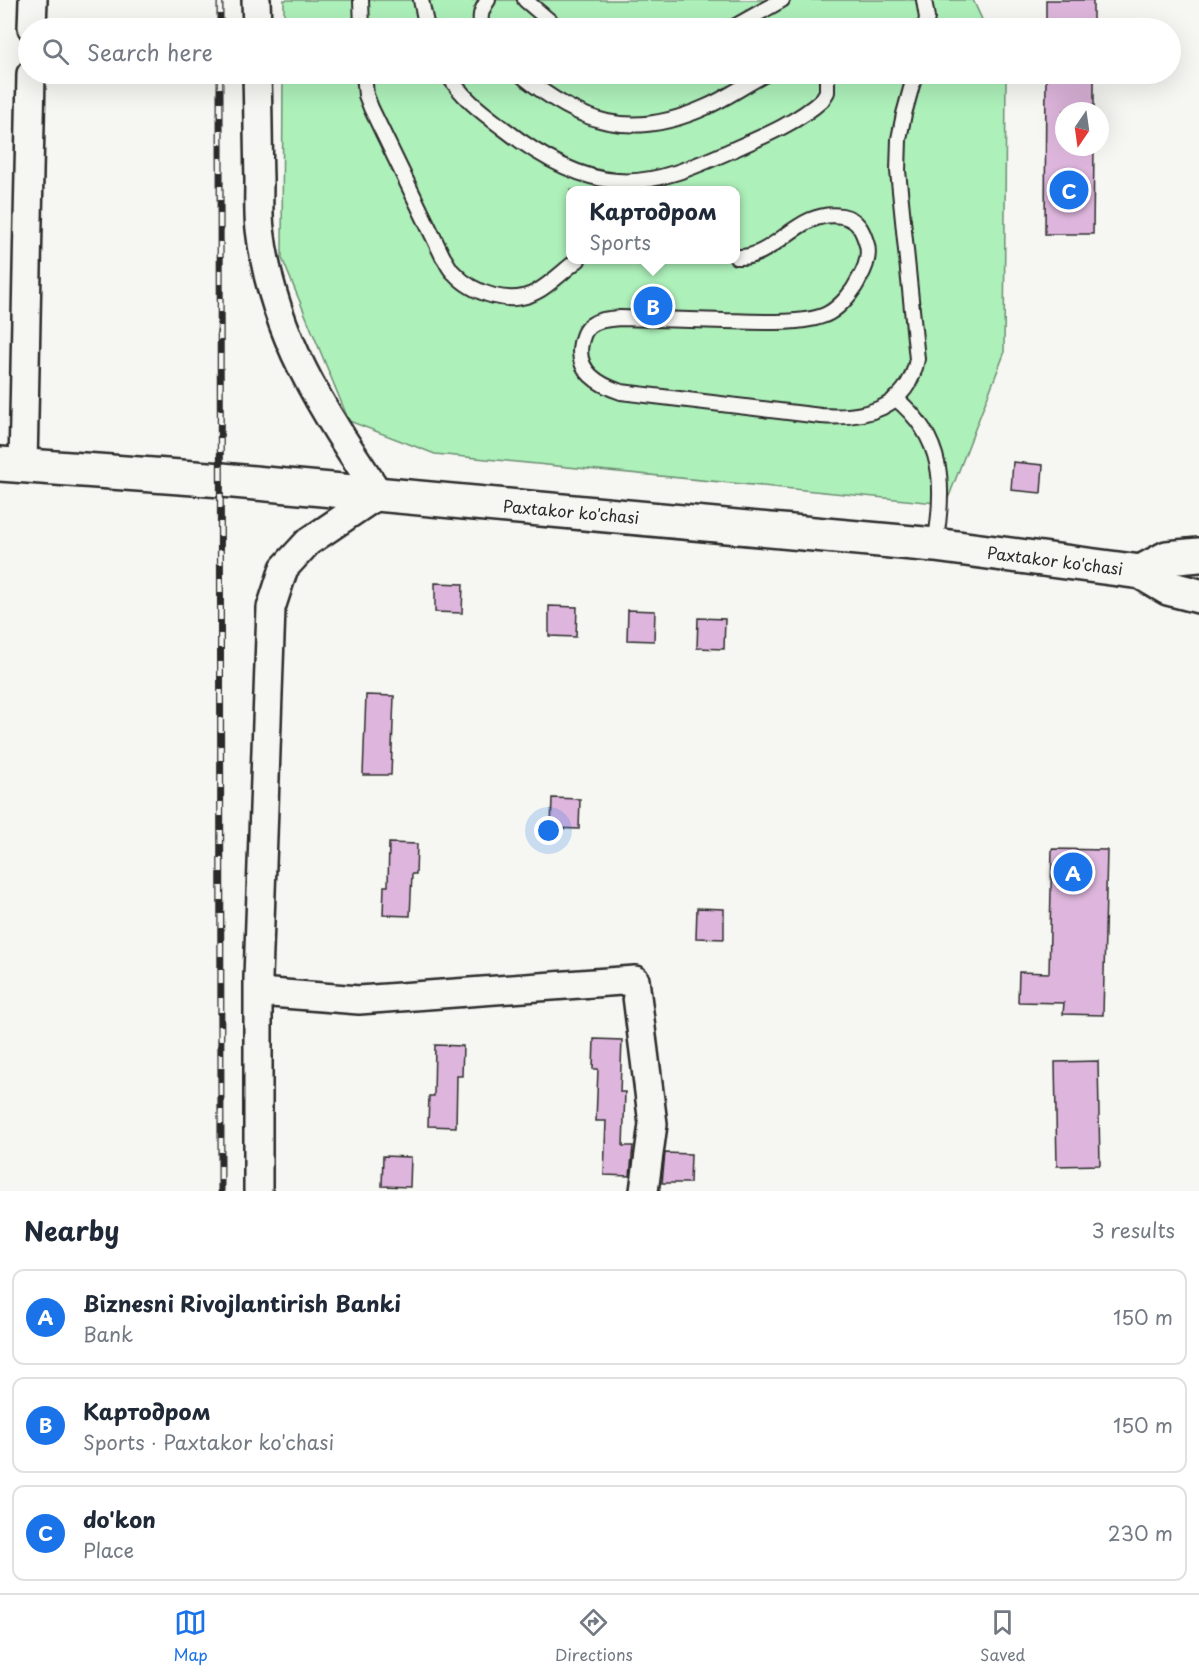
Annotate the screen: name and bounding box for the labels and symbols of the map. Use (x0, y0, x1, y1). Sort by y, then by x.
north arrow (1055, 102, 1109, 156)
pin: C (1050, 168, 1088, 213)
pin: B (634, 284, 672, 328)
street label: Paxtakor ko'chasi (502, 493, 640, 529)
street label: Paxtakor ko'chasi (986, 540, 1125, 580)
your location (534, 816, 563, 845)
pin: A (1054, 850, 1092, 894)

